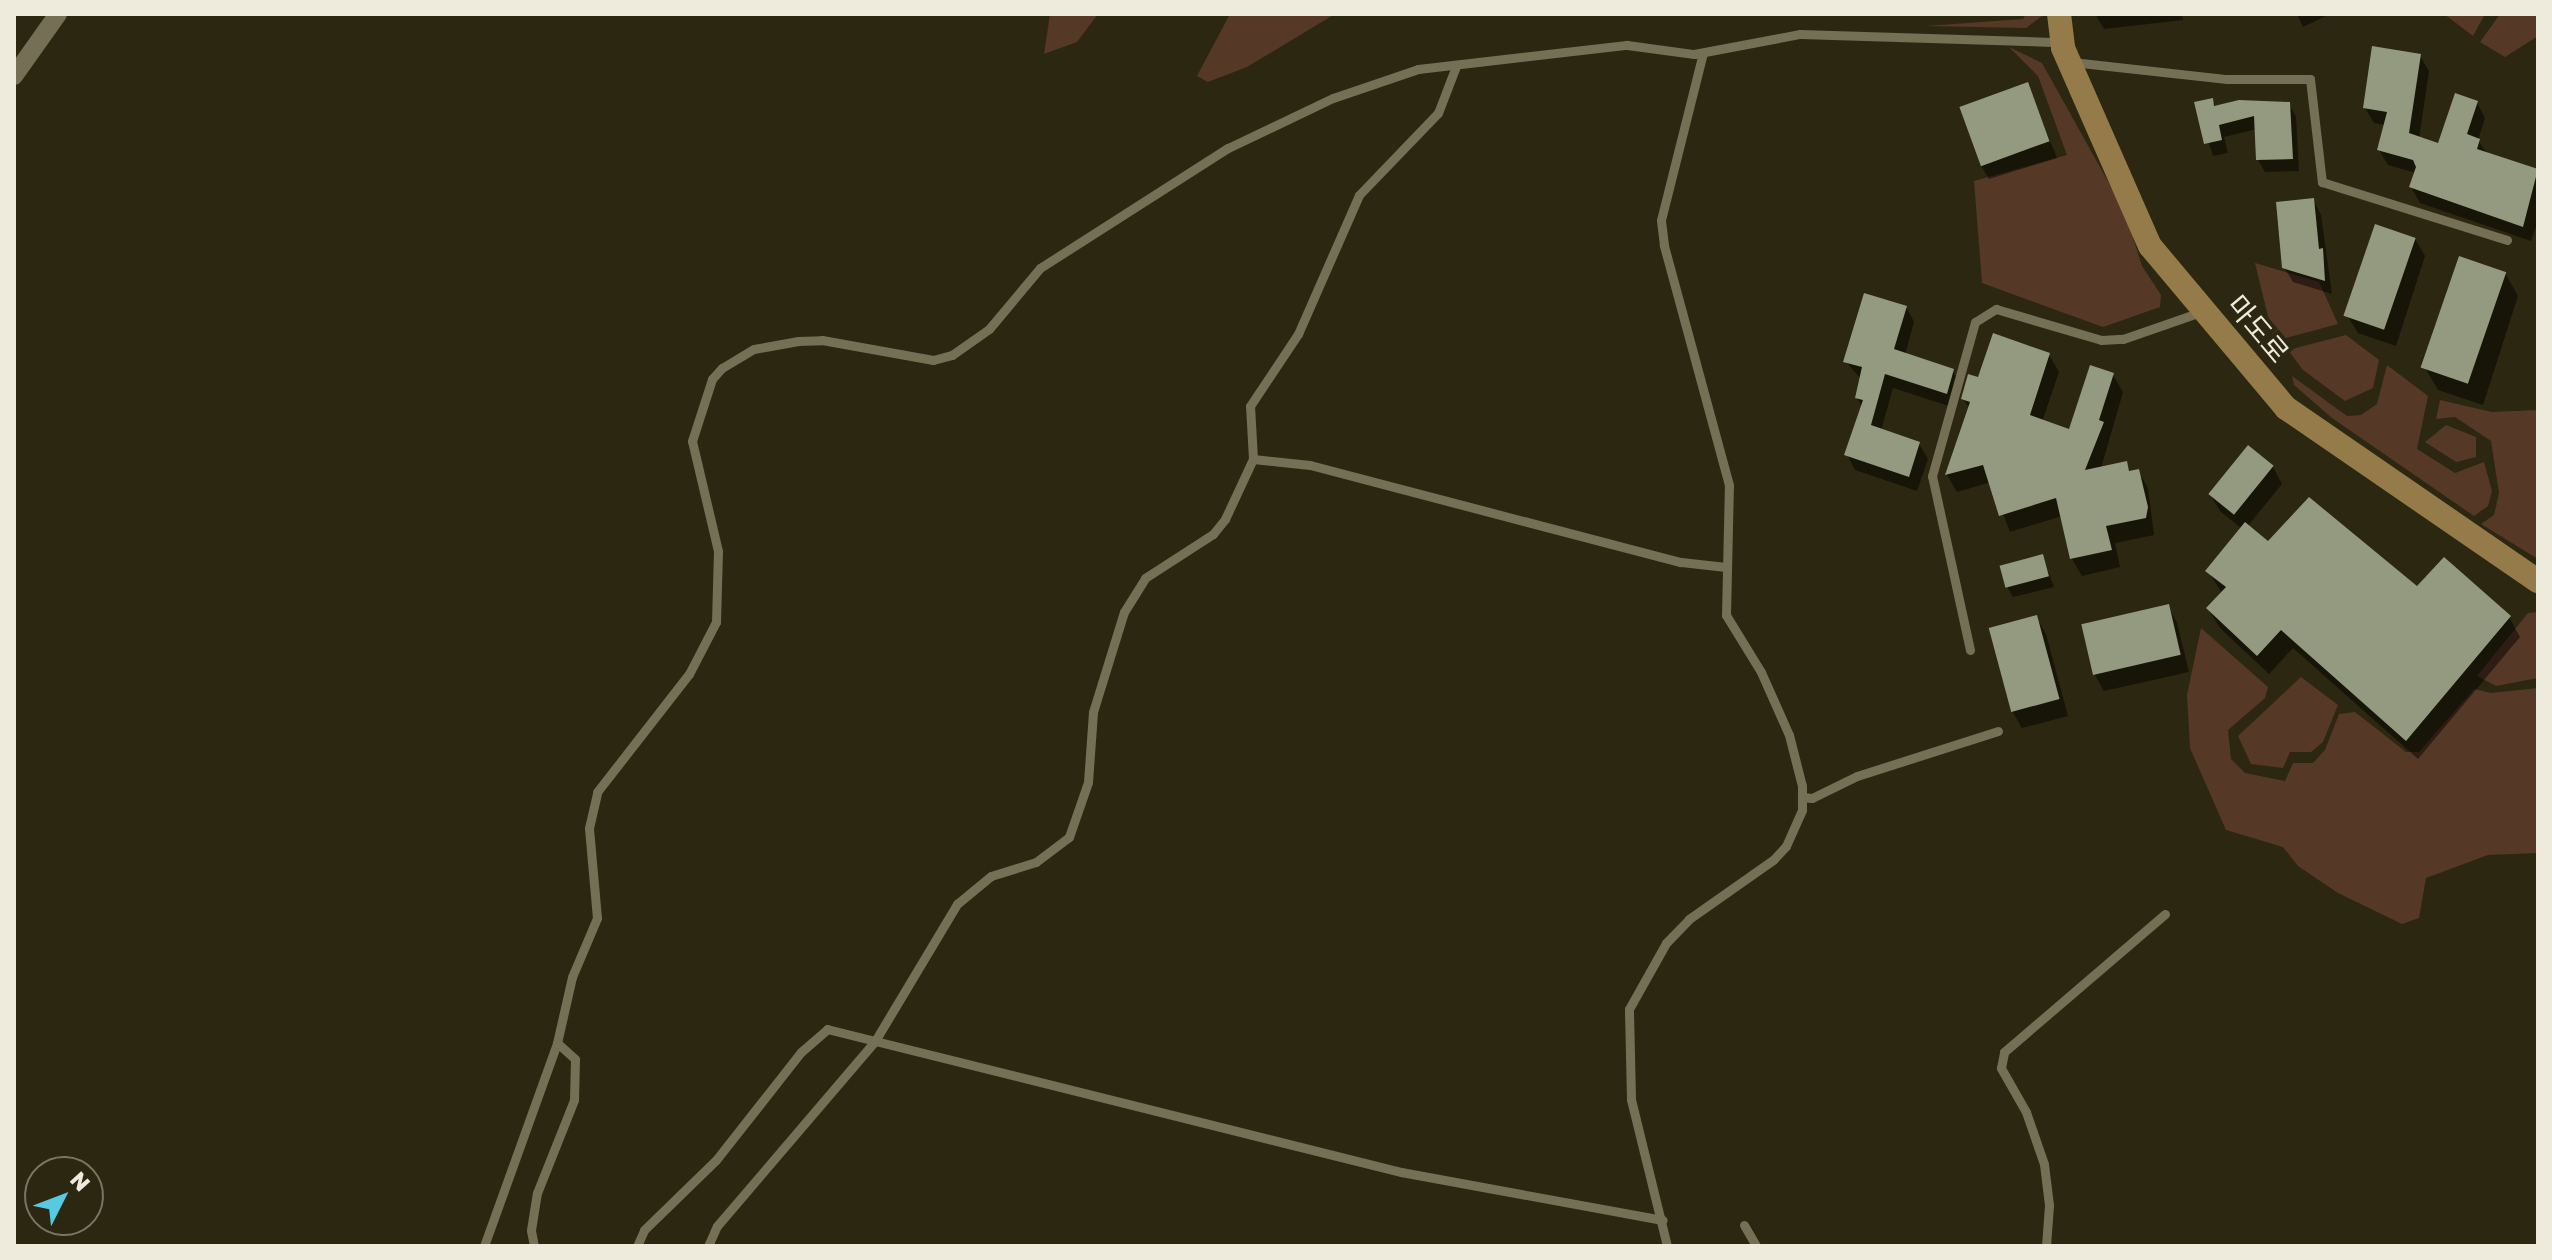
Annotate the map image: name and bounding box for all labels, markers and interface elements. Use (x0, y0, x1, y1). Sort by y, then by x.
street label: 마도로 (2220, 289, 2296, 369)
north arrow (24, 1156, 104, 1236)
text: N (65, 1166, 96, 1196)

